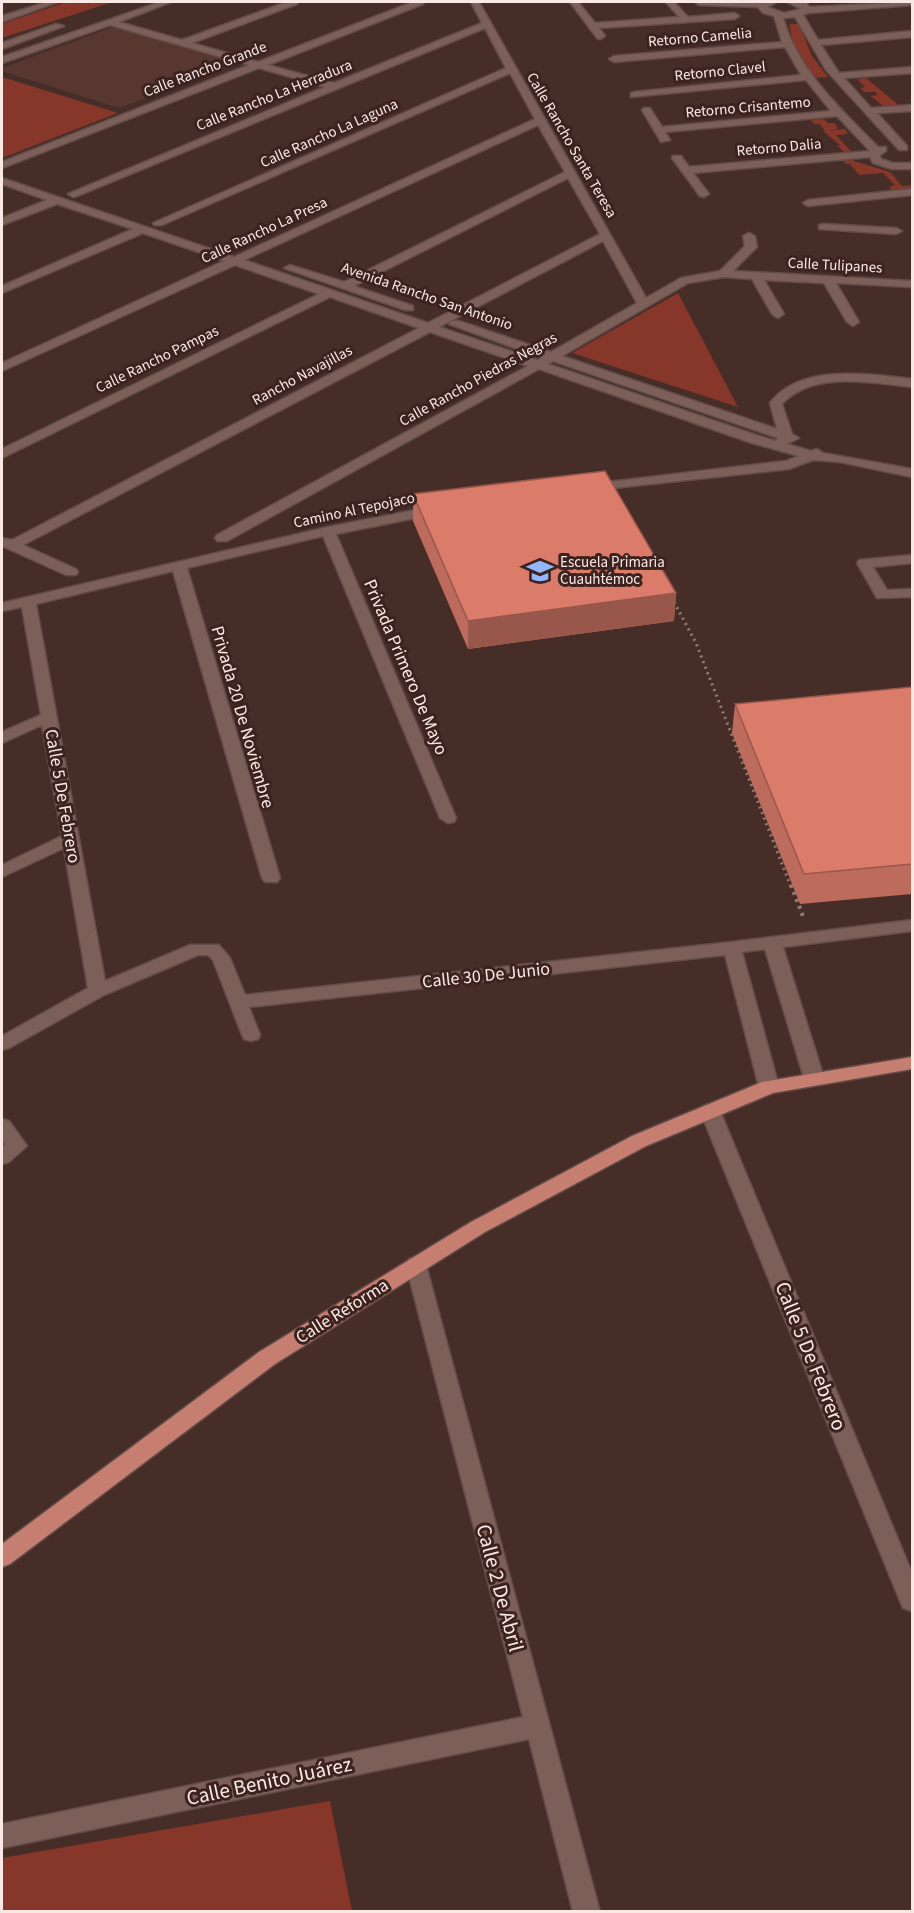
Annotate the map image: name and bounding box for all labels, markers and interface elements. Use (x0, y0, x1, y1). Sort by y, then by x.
street label: Retorno Camelia (647, 22, 753, 53)
street label: Calle Rancho Grande (141, 36, 270, 103)
street label: Calle Rancho La Herradura (193, 55, 355, 136)
street label: Retorno Clavel (674, 56, 767, 87)
street label: Calle Rancho Santa Teresa (521, 69, 622, 222)
street label: Retorno Crisantemo (685, 92, 812, 123)
street label: Calle Rancho La Laguna (257, 94, 401, 173)
street label: Retorno Dalia (736, 133, 822, 162)
street label: Calle Rancho La Presa (198, 192, 331, 269)
street label: Calle Tulipanes (787, 253, 883, 278)
street label: Avenida Rancho San Antonio (338, 257, 515, 336)
street label: Calle Rancho Pampas (92, 321, 222, 398)
street label: Calle Rancho Piedras Negras (396, 327, 561, 432)
street label: Rancho Navajillas (248, 340, 356, 411)
street label: Camino Al Tepojaco (292, 487, 417, 534)
place label: Escuela Primaria Cuauhtémoc (560, 552, 665, 590)
school or university icon: Escuela Primaria Cuauhtémoc (525, 556, 555, 586)
street label: Privada Primero De Mayo (357, 575, 454, 759)
street label: Privada 20 De Noviembre (204, 623, 281, 811)
street label: Calle 5 De Febrero (38, 727, 87, 865)
street label: Calle 30 De Junio (421, 956, 551, 995)
street label: Calle Reforma (291, 1273, 393, 1350)
street label: Calle 5 De Febrero (767, 1277, 855, 1435)
street label: Calle 2 De Abril (469, 1521, 531, 1655)
street label: Calle Benito Juárez (184, 1749, 354, 1813)

